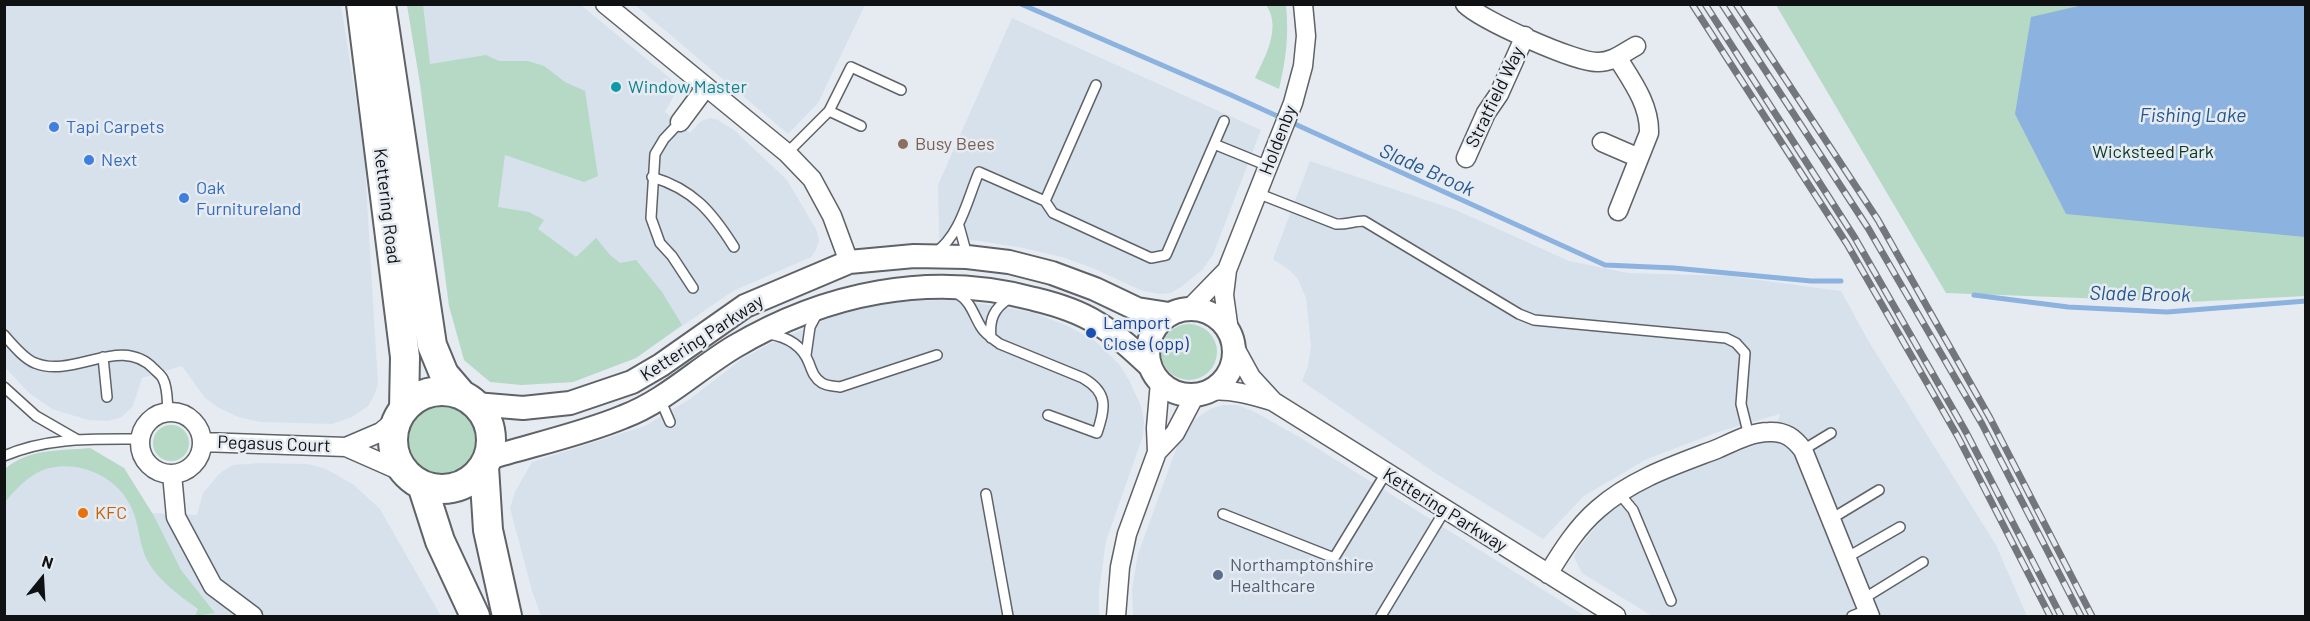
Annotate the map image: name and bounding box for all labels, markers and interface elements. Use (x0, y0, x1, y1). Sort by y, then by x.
street label: Stratfield Way (1461, 43, 1529, 151)
place label: Window Master (628, 76, 747, 98)
marker: Window Master (609, 80, 623, 94)
street label: Holdenby (1255, 102, 1301, 178)
water label: Fishing Lake (2140, 103, 2246, 127)
place label: Tapi Carpets (66, 116, 164, 138)
marker: Tapi Carpets (47, 120, 61, 134)
place label: Busy Bees (915, 133, 995, 155)
marker: Busy Bees (896, 137, 910, 151)
water label: Slade Brook (1376, 138, 1478, 202)
park label: Wicksteed Park (2092, 141, 2214, 163)
street label: Kettering Road (369, 147, 405, 265)
place label: Next (101, 149, 138, 171)
marker: Next (82, 153, 96, 167)
place label: Oak Furnitureland (196, 177, 301, 219)
marker: Oak Furnitureland (177, 191, 191, 205)
water label: Slade Brook (2089, 281, 2191, 307)
street label: Kettering Parkway (636, 290, 768, 386)
place label: Lamport Close (opp) (1103, 312, 1189, 354)
marker: Lamport Close (opp) (1084, 326, 1098, 340)
street label: Pegasus Court (217, 431, 331, 457)
street label: Kettering Parkway (1379, 463, 1511, 557)
place label: KFC (95, 502, 127, 524)
marker: KFC (76, 506, 90, 520)
north arrow (12, 549, 72, 609)
text: N (40, 551, 56, 572)
place label: Northamptonshire Healthcare (1230, 554, 1374, 596)
marker: Northamptonshire Healthcare (1211, 568, 1225, 582)

